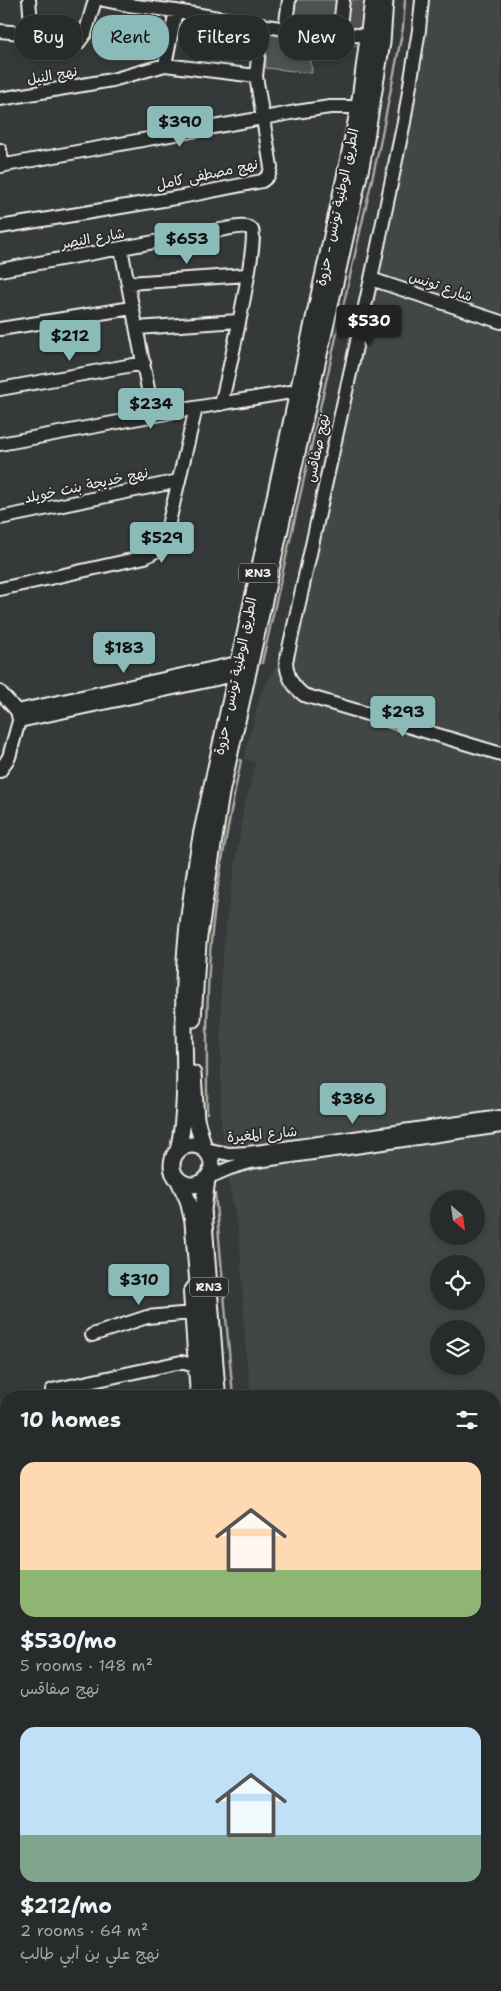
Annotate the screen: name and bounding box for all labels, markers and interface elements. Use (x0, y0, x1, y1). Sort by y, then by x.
chip: Buy (15, 15, 82, 60)
chip: Rent (92, 15, 169, 60)
chip: Filters (179, 15, 269, 60)
chip: New (279, 15, 354, 60)
street label: نهج النيل (25, 62, 79, 89)
pin: $390 (150, 106, 210, 148)
text: $390 (158, 111, 202, 132)
street label: الطريق الوطنية تونس - حزوة (311, 127, 363, 288)
street label: نهج مصطفى كامل (154, 154, 260, 195)
pin: $653 (157, 222, 217, 265)
street label: شارع النصر (59, 224, 126, 254)
text: $653 (165, 228, 209, 249)
street label: شارع تونس (407, 267, 475, 306)
pin: $530 (339, 304, 399, 347)
text: $530 (347, 310, 391, 331)
pin: $212 (40, 320, 100, 362)
text: $212 (50, 325, 90, 346)
pin: $234 (121, 388, 181, 430)
text: $234 (129, 393, 173, 414)
street label: نهج صفاقس (301, 412, 334, 484)
street label: نهج خديجة بنت خويلد (22, 463, 150, 508)
pin: $529 (132, 522, 192, 564)
text: $529 (141, 527, 183, 548)
road number: RN3 (239, 564, 277, 582)
street label: الطريق الوطنية تونس - حزوة (209, 596, 261, 757)
pin: $183 (94, 632, 154, 674)
text: $183 (104, 637, 144, 658)
pin: $293 (373, 696, 433, 738)
text: $293 (381, 701, 425, 722)
pin: $386 (323, 1082, 383, 1125)
text: $386 (331, 1088, 375, 1109)
street label: شارع المغيرة (226, 1122, 298, 1147)
north arrow (430, 1190, 485, 1245)
map controls (430, 1190, 485, 1375)
button: locate (430, 1255, 485, 1310)
pin: $310 (109, 1264, 169, 1306)
text: $310 (119, 1269, 159, 1290)
road number: RN3 (190, 1277, 228, 1296)
button: layers (430, 1320, 485, 1375)
text: 10 homes (20, 1406, 121, 1434)
icon: filters (453, 1406, 481, 1434)
icon: home (206, 1495, 296, 1585)
text: $530/mo (20, 1627, 117, 1655)
text: 5 rooms · 148 m² (20, 1655, 153, 1676)
text: نهج صفاقس (20, 1678, 99, 1699)
icon: home (206, 1760, 296, 1850)
text: $212/mo (20, 1892, 112, 1920)
text: 2 rooms · 64 m² (20, 1920, 148, 1941)
text: نهج علي بن أبي طالب (20, 1943, 160, 1964)

